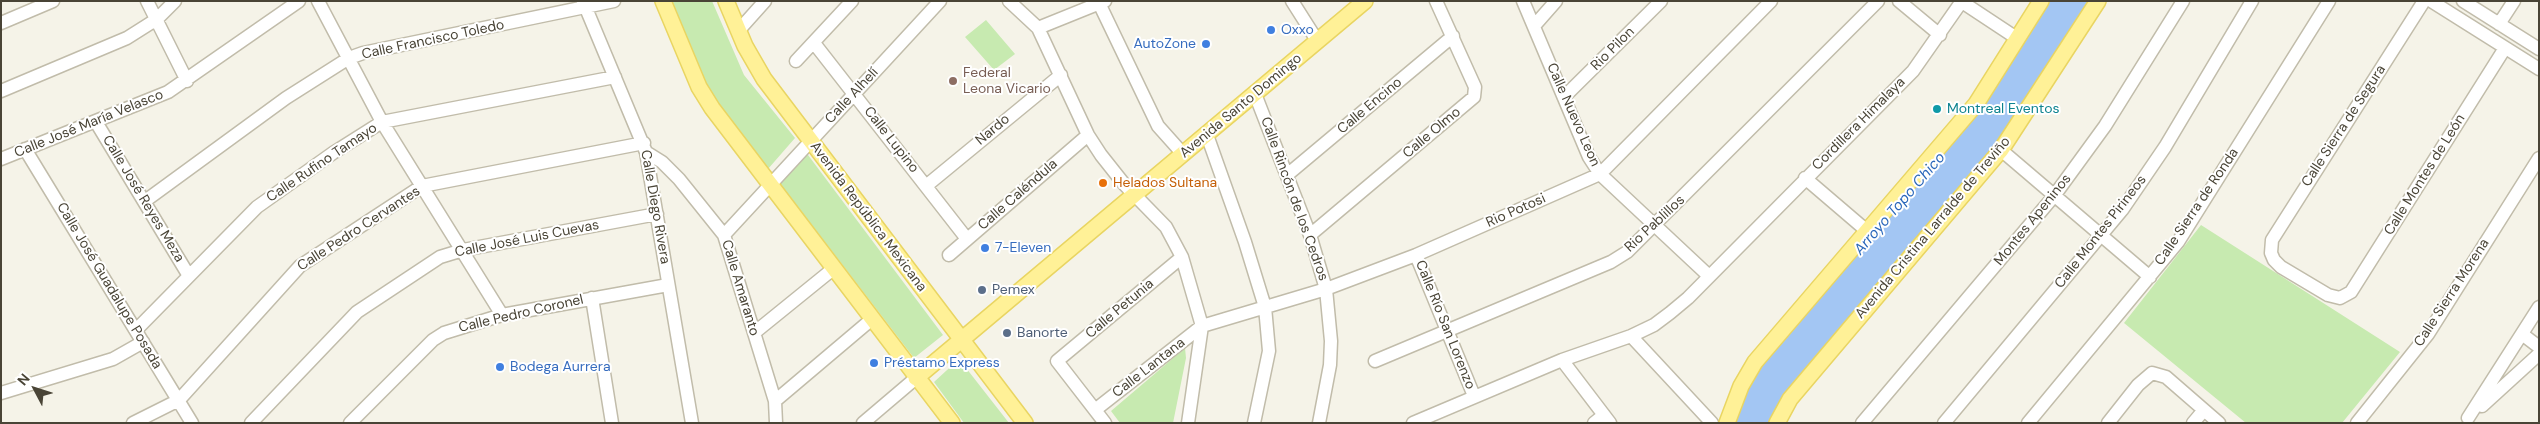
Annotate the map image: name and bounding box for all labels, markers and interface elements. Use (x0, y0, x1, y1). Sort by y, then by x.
street label: Calle Francisco Toledo (360, 17, 506, 63)
place label: Oxxo (1281, 22, 1314, 38)
marker: Oxxo (1265, 24, 1277, 36)
street label: Rio Pilon (1588, 24, 1638, 74)
place label: AutoZone (1133, 36, 1196, 52)
marker: AutoZone (1200, 38, 1212, 50)
street label: Avenida Santo Domingo (1177, 50, 1305, 162)
street label: Calle Nuevo Leon (1543, 61, 1603, 169)
street label: Calle Sierra de Segura (2298, 62, 2390, 190)
street label: Calle Alhelí (822, 65, 882, 127)
place label: Federal Leona Vicario (963, 65, 1051, 98)
street label: Calle Encino (1334, 74, 1406, 138)
street label: Cordillera Himalaya (1809, 74, 1909, 174)
marker: Federal Leona Vicario (947, 75, 959, 87)
street label: Calle José María Velasco (12, 86, 166, 162)
place label: Montreal Eventos (1947, 101, 2059, 117)
marker: Montreal Eventos (1931, 103, 1943, 115)
street label: Calle Lupino (860, 104, 922, 176)
street label: Calle Olmo (1400, 104, 1464, 162)
street label: Nardo (973, 111, 1013, 149)
street label: Calle Montes de León (2381, 111, 2469, 239)
street label: Calle Rincón de los Cedros (1257, 115, 1331, 283)
street label: Calle Rufino Tamayo (264, 120, 380, 206)
street label: Calle José Reyes Meza (99, 133, 187, 265)
street label: Avenida Cristina Larralde de Treviño (1852, 134, 2014, 322)
street label: Avenida República Mexicana (806, 139, 930, 295)
street label: Calle Sierra de Ronda (2152, 145, 2242, 269)
street label: Calle Diego Rivera (637, 149, 673, 265)
water label: Arroyo Topo Chico (1851, 149, 1949, 259)
street label: Calle Caléndula (975, 156, 1061, 234)
street label: Montes Apeninos (1991, 171, 2075, 269)
street label: Calle Montes Pirineos (2052, 172, 2150, 292)
place label: Helados Sultana (1113, 175, 1217, 191)
marker: Helados Sultana (1097, 177, 1109, 189)
street label: Calle Pedro Cervantes (294, 183, 424, 275)
street label: Rio Potosi (1484, 190, 1548, 232)
street label: Rio Pablillos (1622, 192, 1688, 256)
street label: Calle José Guadalupe Posada (53, 200, 165, 372)
street label: Calle José Luis Cuevas (453, 217, 601, 261)
street label: Calle Sierra Morena (2411, 236, 2493, 350)
street label: Calle Amaranto (717, 238, 763, 338)
place label: 7-Eleven (995, 240, 1051, 256)
marker: 7-Eleven (979, 242, 991, 254)
street label: Calle Río San Lorenzo (1411, 258, 1479, 392)
street label: Calle Petunia (1083, 276, 1157, 342)
place label: Pemex (992, 282, 1035, 298)
marker: Pemex (976, 284, 988, 296)
street label: Calle Pedro Coronel (457, 291, 585, 337)
place label: Banorte (1017, 325, 1068, 341)
marker: Banorte (1001, 327, 1013, 339)
street label: Calle Lantana (1109, 334, 1189, 402)
place label: Préstamo Express (884, 355, 1000, 371)
marker: Préstamo Express (868, 357, 880, 369)
place label: Bodega Aurrera (510, 359, 611, 375)
marker: Bodega Aurrera (494, 361, 506, 373)
north arrow (10, 364, 60, 414)
text: N (13, 370, 34, 389)

